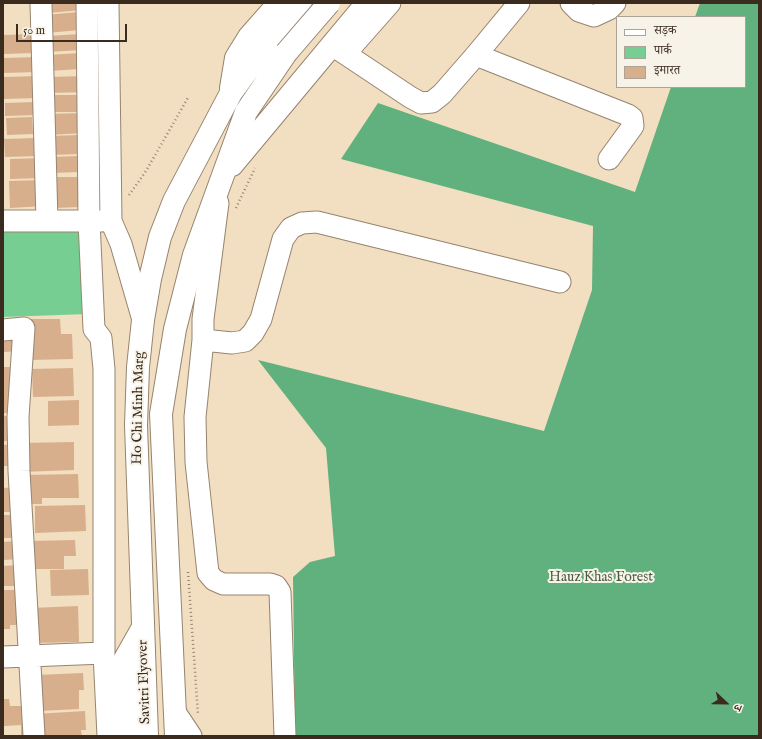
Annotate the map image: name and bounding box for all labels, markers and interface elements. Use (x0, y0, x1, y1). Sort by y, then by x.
scale bar (18, 16, 129, 42)
legend (616, 16, 746, 88)
text: 50 m (23, 23, 45, 38)
text: सड़क (654, 23, 677, 38)
text: पार्क (654, 43, 672, 58)
text: इमारत (654, 63, 680, 78)
street label: Ho Chi Minh Marg (130, 351, 148, 465)
park label: Hauz Khas Forest (549, 570, 653, 586)
street label: Savitri Flyover (135, 640, 155, 724)
north arrow (706, 683, 746, 723)
text: उ (730, 702, 745, 713)

